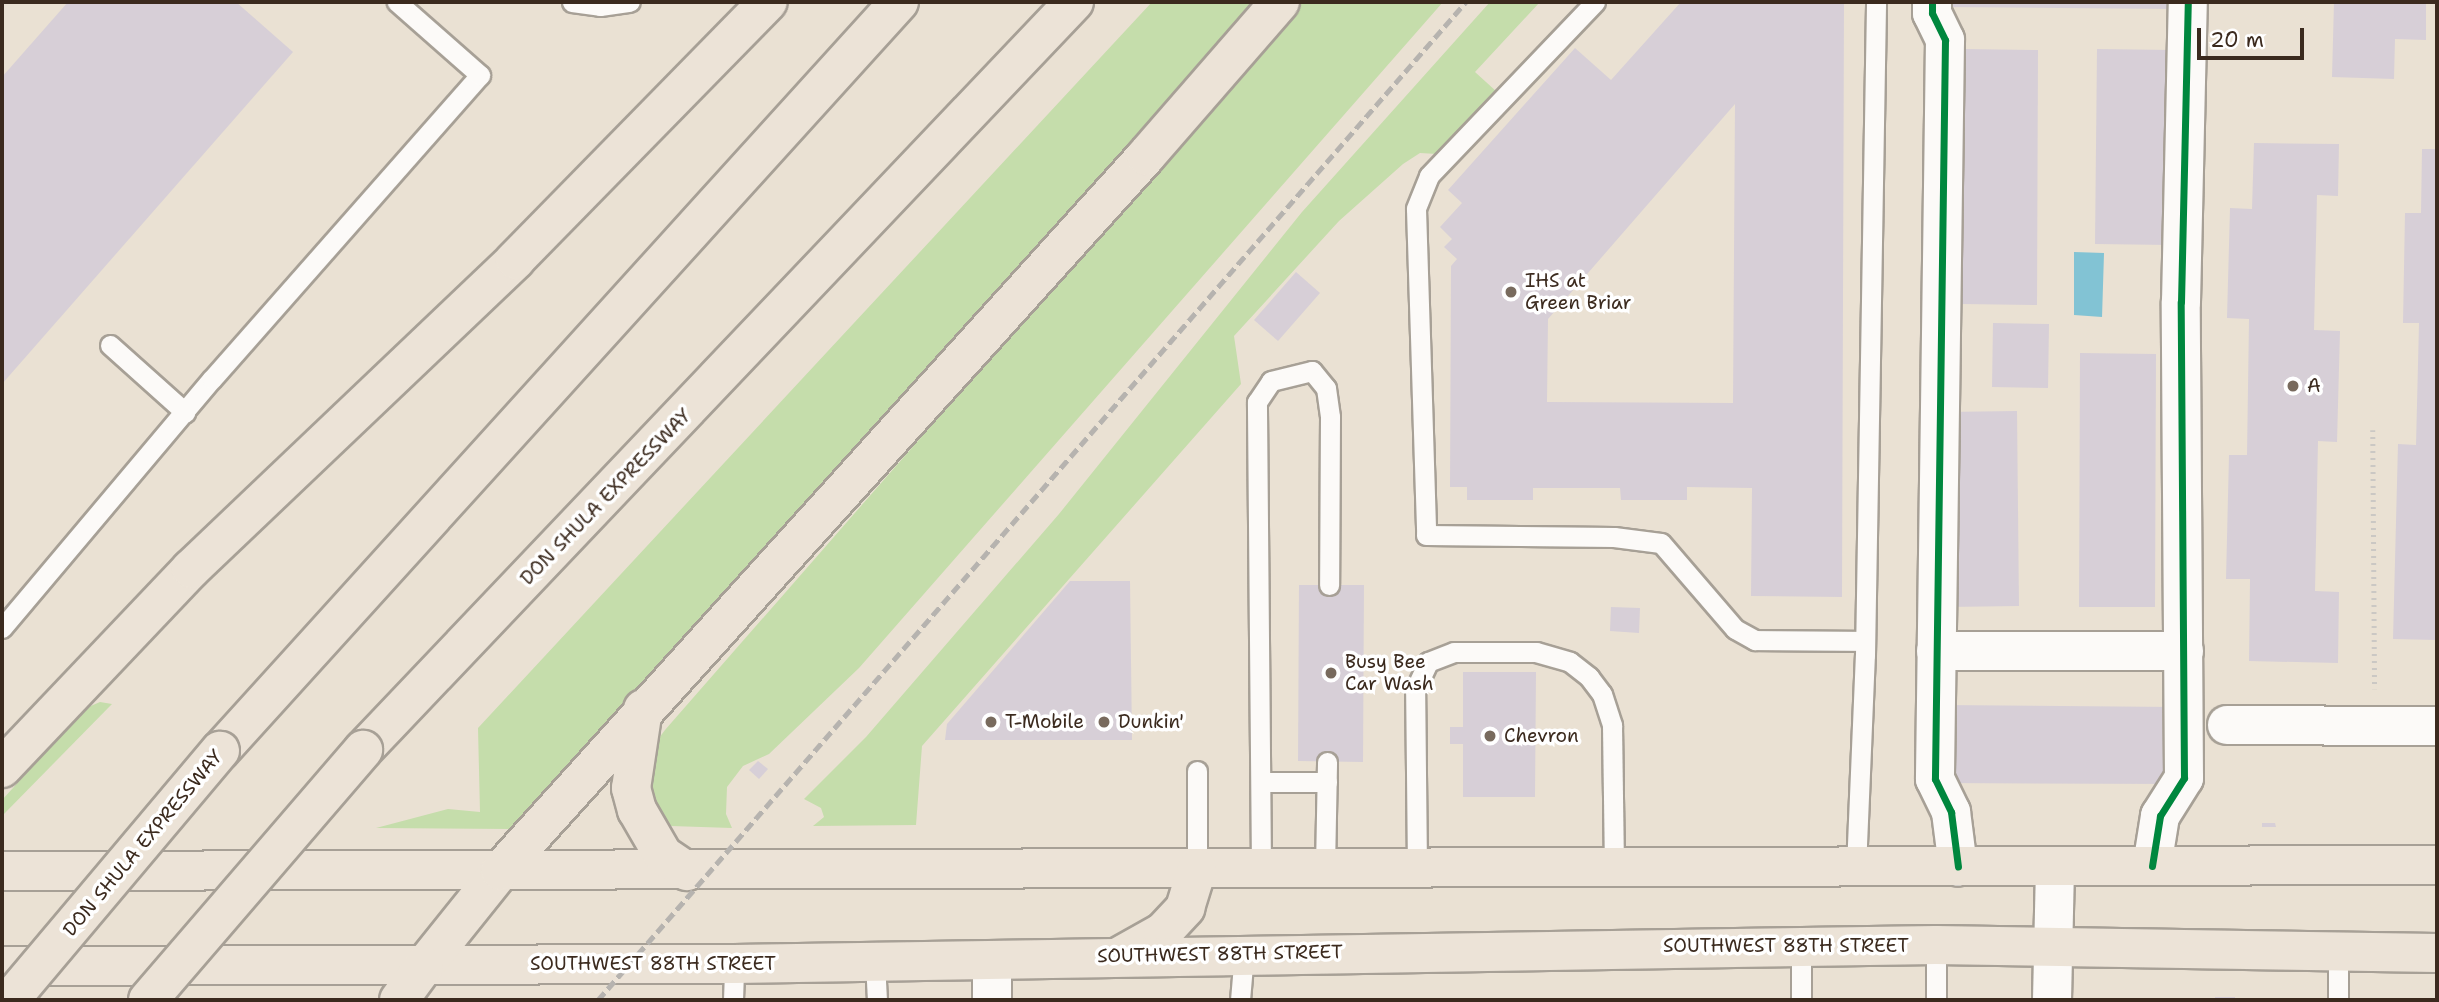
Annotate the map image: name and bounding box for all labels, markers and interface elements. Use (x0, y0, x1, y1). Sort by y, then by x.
scale bar (2201, 14, 2308, 58)
text: 20 m (2210, 26, 2264, 54)
place label: IHS at Green Briar (1525, 270, 1632, 314)
marker: IHS at Green Briar (1503, 284, 1519, 300)
place label: A (2307, 375, 2321, 397)
marker: A (2285, 378, 2301, 394)
street label: DON SHULA EXPRESSWAY (516, 404, 696, 590)
place label: Busy Bee Car Wash (1345, 651, 1434, 695)
marker: Busy Bee Car Wash (1323, 665, 1339, 681)
place label: T-Mobile (1005, 711, 1084, 733)
place label: Dunkin' (1118, 711, 1184, 733)
marker: T-Mobile (983, 714, 999, 730)
marker: Dunkin' (1096, 714, 1112, 730)
place label: Chevron (1504, 725, 1579, 747)
marker: Chevron (1482, 728, 1498, 744)
street label: DON SHULA EXPRESSWAY (58, 745, 228, 941)
street label: SOUTHWEST 88TH STREET (1663, 935, 1909, 957)
street label: SOUTHWEST 88TH STREET (1097, 940, 1343, 968)
street label: SOUTHWEST 88TH STREET (530, 953, 776, 975)

